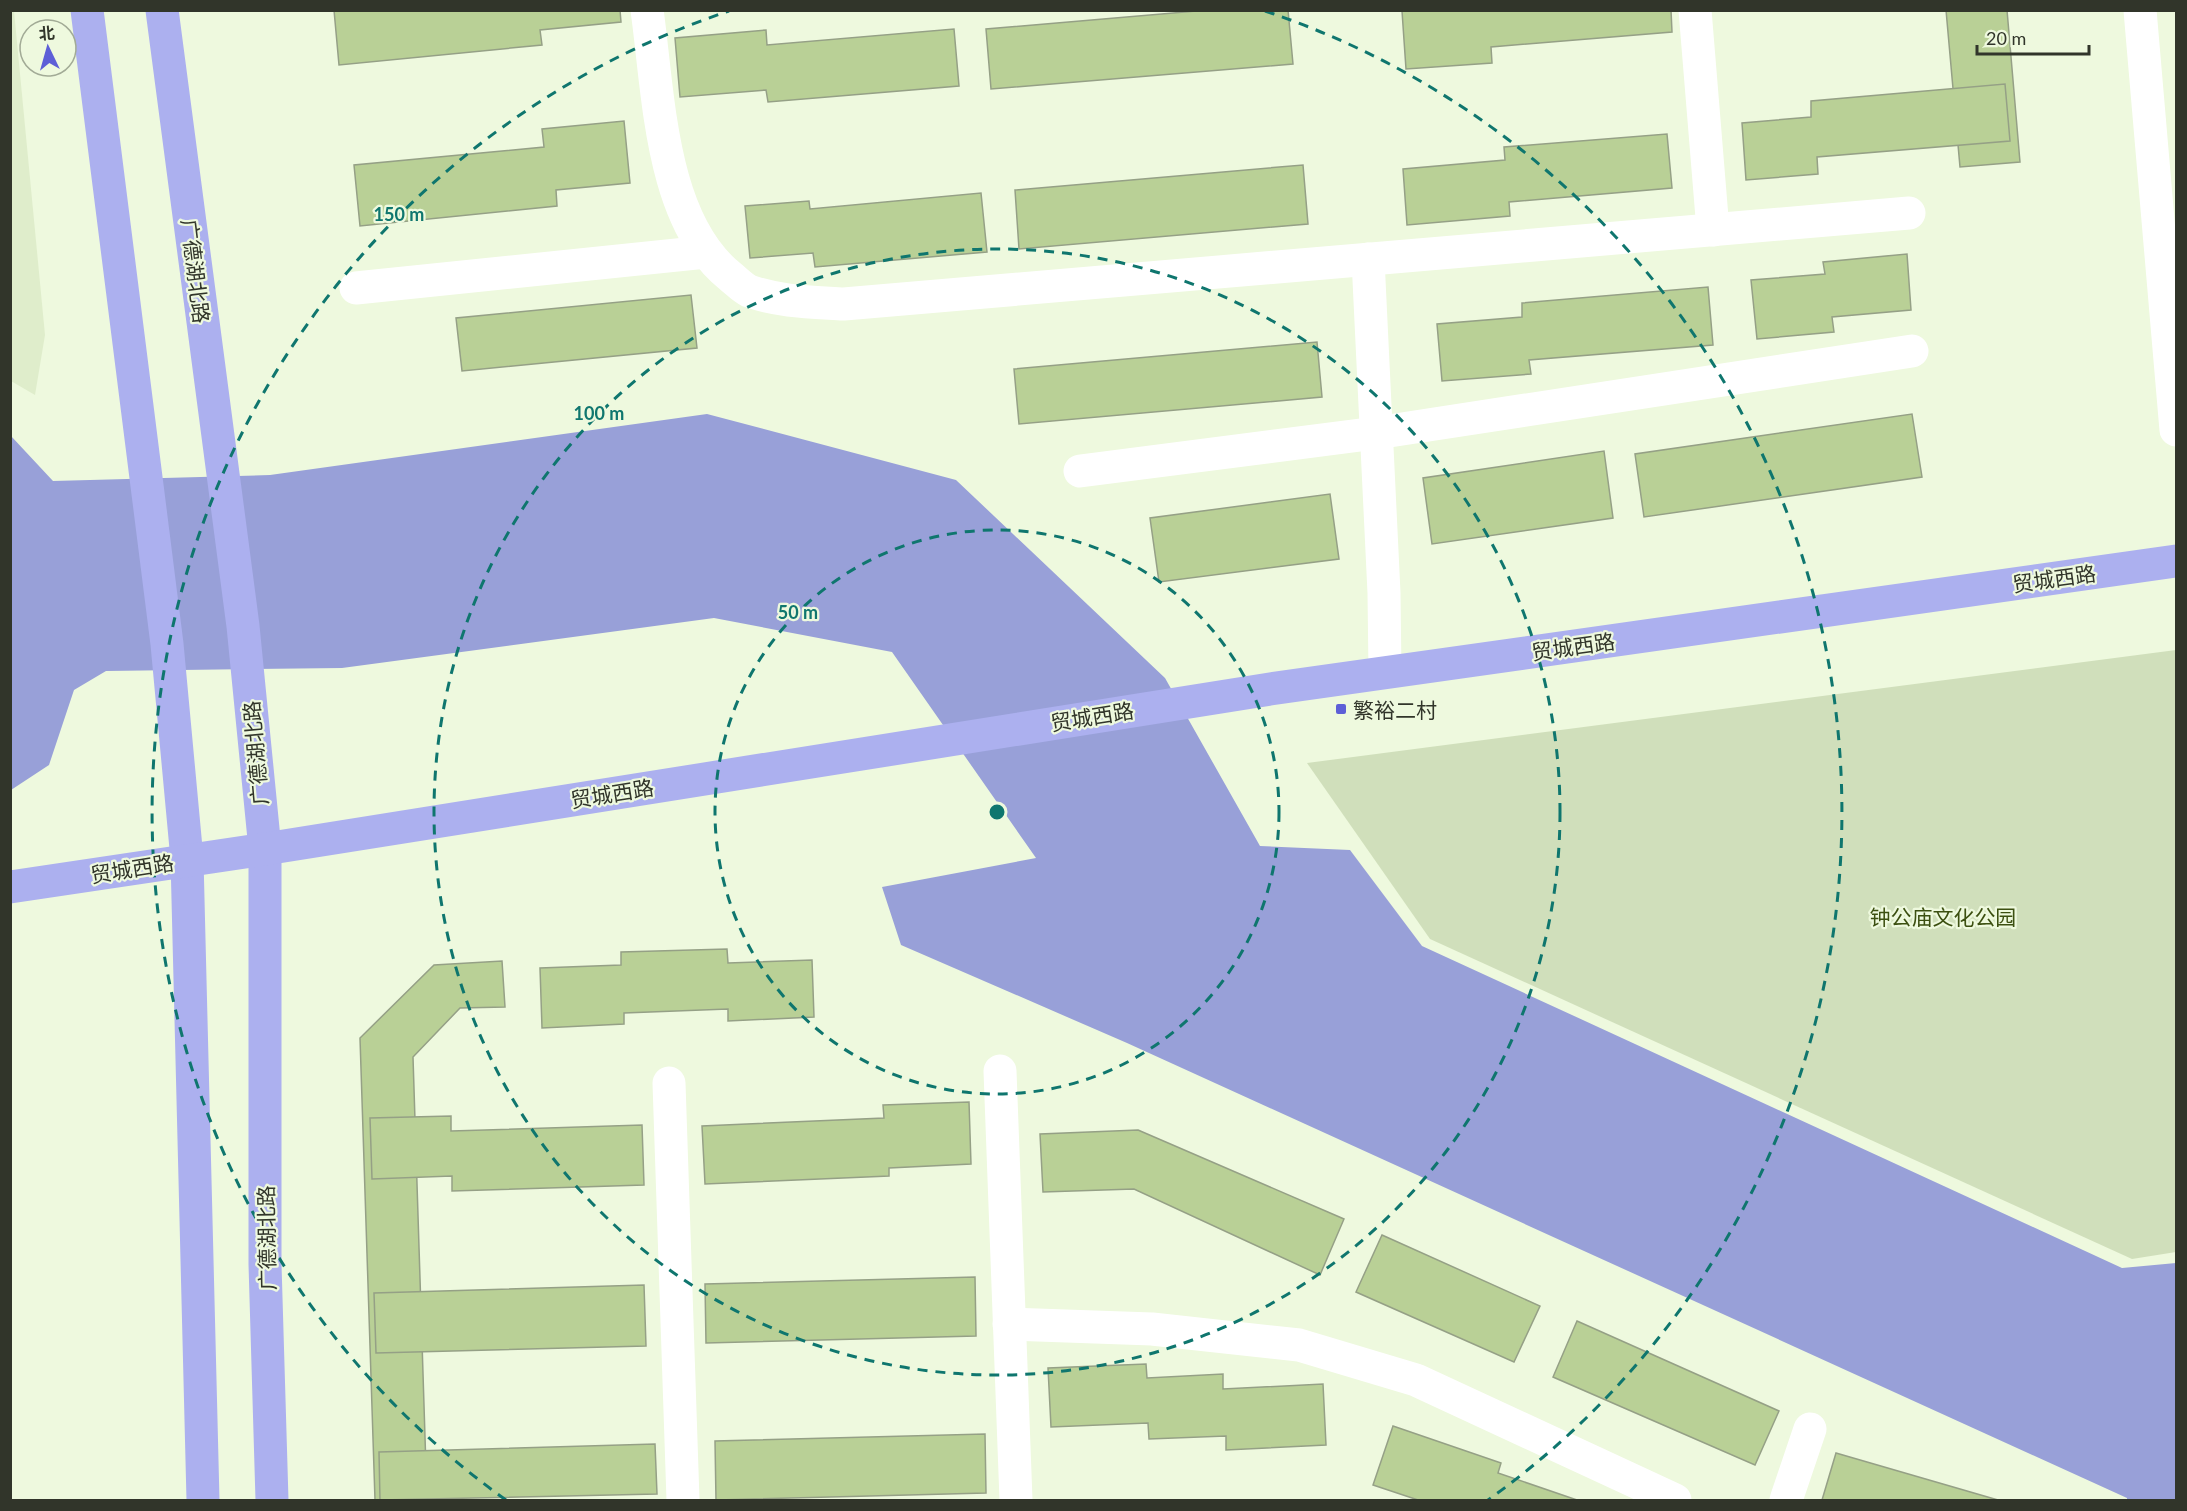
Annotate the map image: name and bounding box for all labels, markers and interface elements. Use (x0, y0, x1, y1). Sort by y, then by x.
north arrow (18, 18, 78, 78)
scale bar (1977, 18, 2090, 56)
text: 北 (38, 22, 55, 43)
text: 20 m (1986, 27, 2026, 49)
text: 150 m (374, 203, 424, 225)
street label: 广德湖北路 (177, 217, 215, 325)
text: 100 m (574, 402, 624, 424)
street label: 贸城西路 (2011, 560, 2097, 596)
text: 50 m (778, 601, 818, 623)
street label: 贸城西路 (1530, 628, 1616, 664)
street label: 贸城西路 (1049, 697, 1135, 735)
place label: 繁裕二村 (1353, 697, 1437, 722)
street label: 广德湖北路 (238, 700, 272, 806)
marker: 繁裕二村 (1334, 702, 1348, 716)
street label: 贸城西路 (569, 774, 655, 812)
centre of rings (987, 802, 1007, 822)
street label: 贸城西路 (89, 849, 175, 887)
park label: 钟公庙文化公园 (1870, 904, 2017, 929)
street label: 广德湖北路 (253, 1185, 279, 1291)

